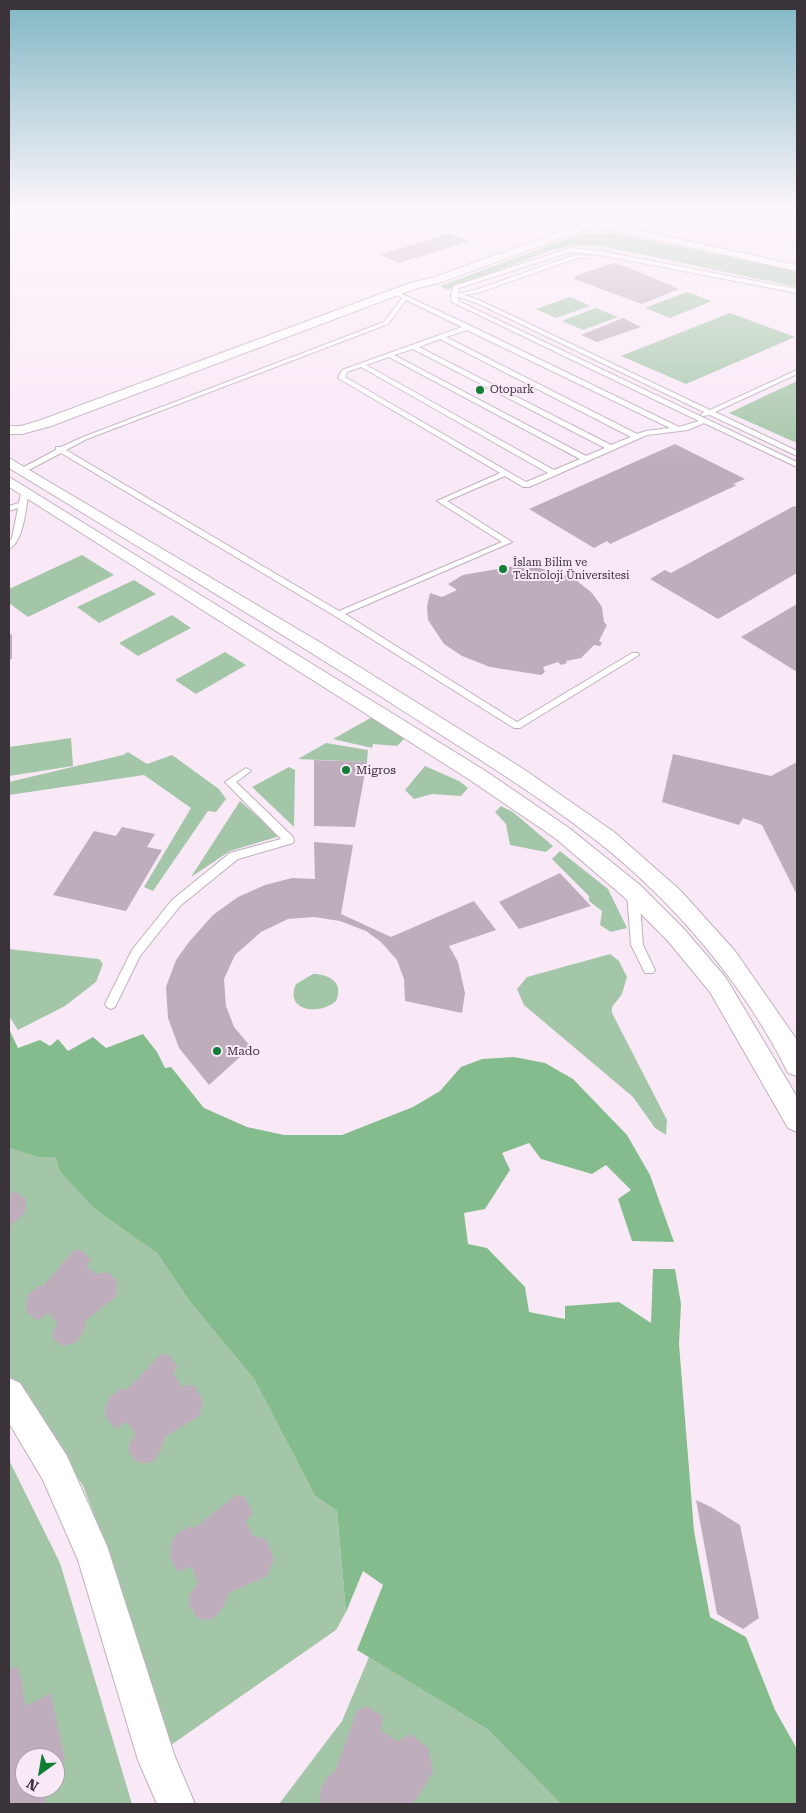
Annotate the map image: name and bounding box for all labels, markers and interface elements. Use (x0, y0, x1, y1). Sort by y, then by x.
place label: Otopark (490, 383, 534, 397)
marker: Otopark (474, 384, 486, 396)
place label: İslam Bilim ve Teknoloji Üniversitesi (513, 556, 630, 582)
marker: İslam Bilim ve Teknoloji Üniversitesi (497, 563, 509, 575)
place label: Migros (356, 763, 396, 777)
marker: Migros (340, 764, 352, 776)
place label: Mado (227, 1044, 260, 1058)
marker: Mado (211, 1045, 223, 1057)
north arrow (15, 1748, 65, 1798)
text: N (24, 1775, 41, 1795)

